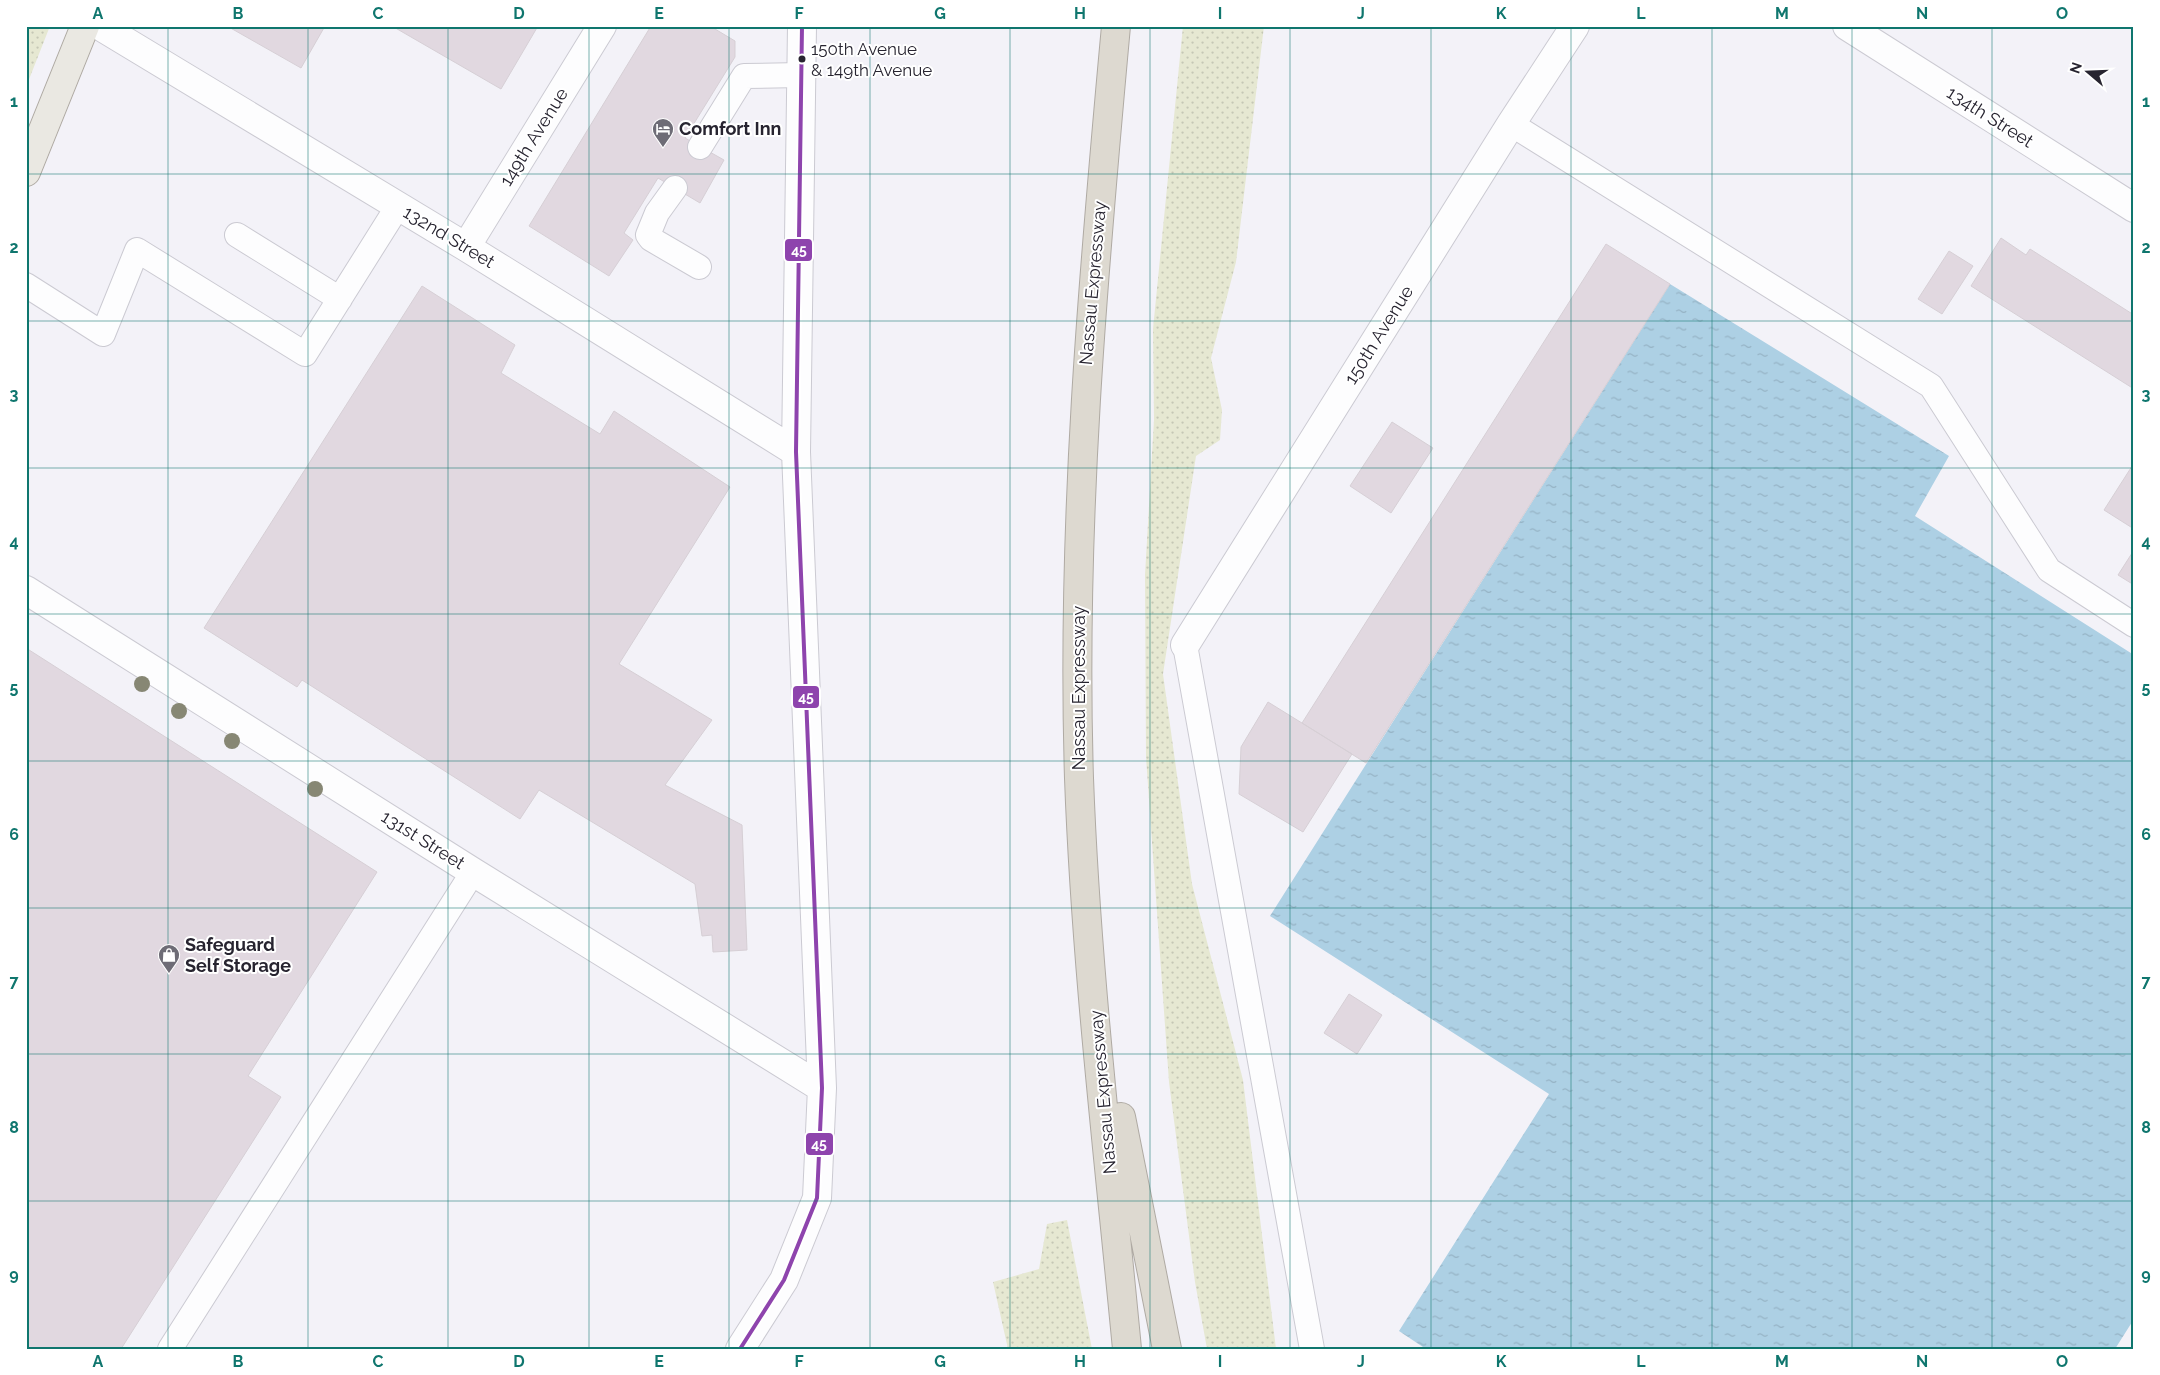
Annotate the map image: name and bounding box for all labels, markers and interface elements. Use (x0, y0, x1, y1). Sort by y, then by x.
text: A (93, 4, 104, 23)
text: B (233, 4, 244, 23)
text: C (373, 4, 384, 23)
text: D (513, 4, 525, 23)
text: E (654, 4, 664, 23)
text: F (794, 4, 804, 23)
text: G (934, 4, 946, 23)
text: H (1074, 4, 1086, 23)
text: I (1218, 4, 1222, 23)
text: J (1357, 4, 1365, 23)
text: K (1496, 4, 1507, 23)
text: L (1636, 4, 1646, 23)
text: M (1775, 4, 1789, 23)
text: N (1916, 4, 1928, 23)
text: O (2056, 4, 2068, 23)
place label: 150th Avenue & 149th Avenue (811, 39, 932, 80)
north arrow (2062, 48, 2112, 98)
marker: 150th Avenue & 149th Avenue (797, 54, 807, 64)
text: N (2066, 60, 2085, 75)
street label: 134th Street (1943, 82, 2037, 151)
street label: 149th Avenue (495, 83, 572, 190)
text: 1 (10, 92, 18, 111)
text: 1 (2142, 92, 2150, 111)
hotel icon: Comfort Inn (651, 117, 675, 148)
place label: Comfort Inn (679, 118, 781, 139)
street label: Nassau Expressway (1075, 200, 1110, 366)
street label: 132nd Street (400, 201, 499, 272)
text: 2 (9, 238, 19, 257)
line badge: 45 (784, 238, 813, 262)
text: 2 (2141, 238, 2151, 257)
text: 45 (791, 242, 807, 258)
street label: 150th Avenue (1340, 281, 1417, 388)
text: 3 (10, 385, 19, 404)
text: 3 (2142, 385, 2151, 404)
text: 4 (9, 532, 19, 551)
text: 4 (2141, 532, 2151, 551)
street label: Nassau Expressway (1068, 605, 1089, 770)
text: 5 (10, 678, 19, 697)
text: 5 (2142, 678, 2151, 697)
line badge: 45 (792, 685, 820, 709)
text: 45 (798, 689, 814, 705)
street label: 131st Street (378, 806, 469, 873)
text: 6 (9, 825, 19, 844)
text: 6 (2141, 825, 2151, 844)
place label: Safeguard Self Storage (185, 934, 291, 976)
shop icon: Safeguard Self Storage (157, 943, 181, 974)
text: 7 (10, 972, 19, 991)
text: 7 (2142, 972, 2151, 991)
street label: Nassau Expressway (1085, 1009, 1120, 1175)
text: 8 (9, 1118, 19, 1137)
text: 8 (2141, 1118, 2151, 1137)
line badge: 45 (805, 1132, 834, 1156)
text: 45 (811, 1136, 827, 1152)
text: 9 (9, 1265, 19, 1284)
text: 9 (2141, 1265, 2151, 1284)
text: A (93, 1352, 104, 1371)
text: B (233, 1352, 244, 1371)
text: C (373, 1352, 384, 1371)
text: D (513, 1352, 525, 1371)
text: E (654, 1352, 664, 1371)
text: F (794, 1352, 804, 1371)
text: G (934, 1352, 946, 1371)
text: H (1074, 1352, 1086, 1371)
text: I (1218, 1352, 1222, 1371)
text: J (1357, 1352, 1365, 1371)
text: K (1496, 1352, 1507, 1371)
text: L (1636, 1352, 1646, 1371)
text: M (1775, 1352, 1789, 1371)
text: N (1916, 1352, 1928, 1371)
text: O (2056, 1352, 2068, 1371)

